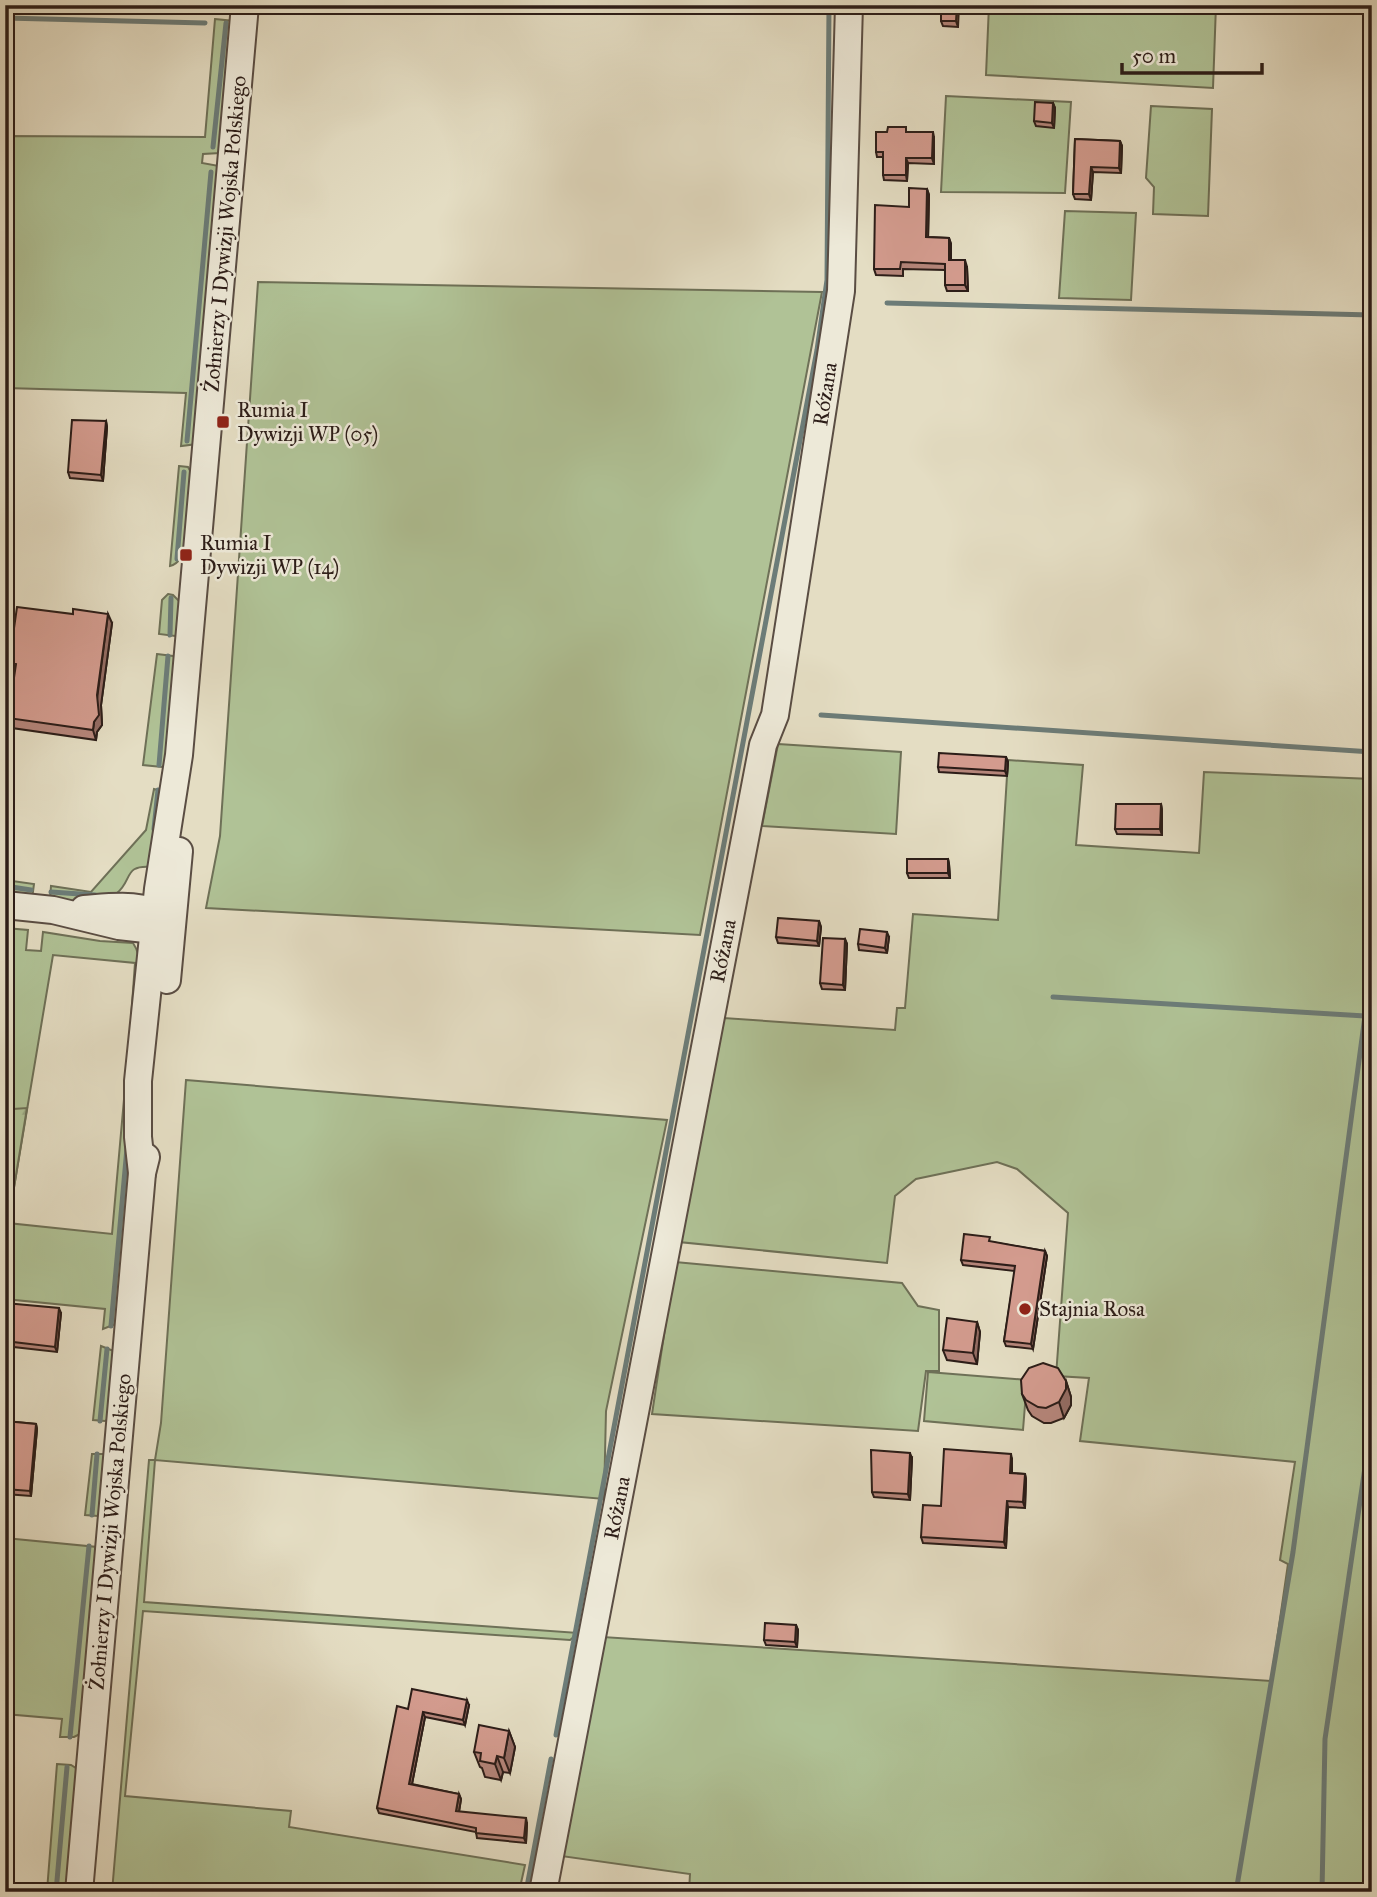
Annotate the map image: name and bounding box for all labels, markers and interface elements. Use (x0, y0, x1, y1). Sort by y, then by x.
scale bar (1122, 32, 1262, 76)
text: 50 m (1132, 43, 1177, 69)
street label: Żołnierzy I Dywizji Wojska Polskiego (198, 74, 252, 393)
street label: Różana (807, 360, 843, 428)
place label: Rumia I Dywizji WP (05) (237, 397, 378, 447)
marker: Rumia I Dywizji WP (05) (215, 414, 231, 430)
place label: Rumia I Dywizji WP (14) (200, 530, 339, 580)
marker: Rumia I Dywizji WP (14) (178, 547, 194, 563)
street label: Różana (704, 917, 742, 985)
place label: Stajnia Rosa (1039, 1296, 1145, 1322)
marker: Stajnia Rosa (1017, 1301, 1033, 1317)
street label: Żołnierzy I Dywizji Wojska Polskiego (83, 1372, 137, 1691)
street label: Różana (598, 1474, 636, 1542)

